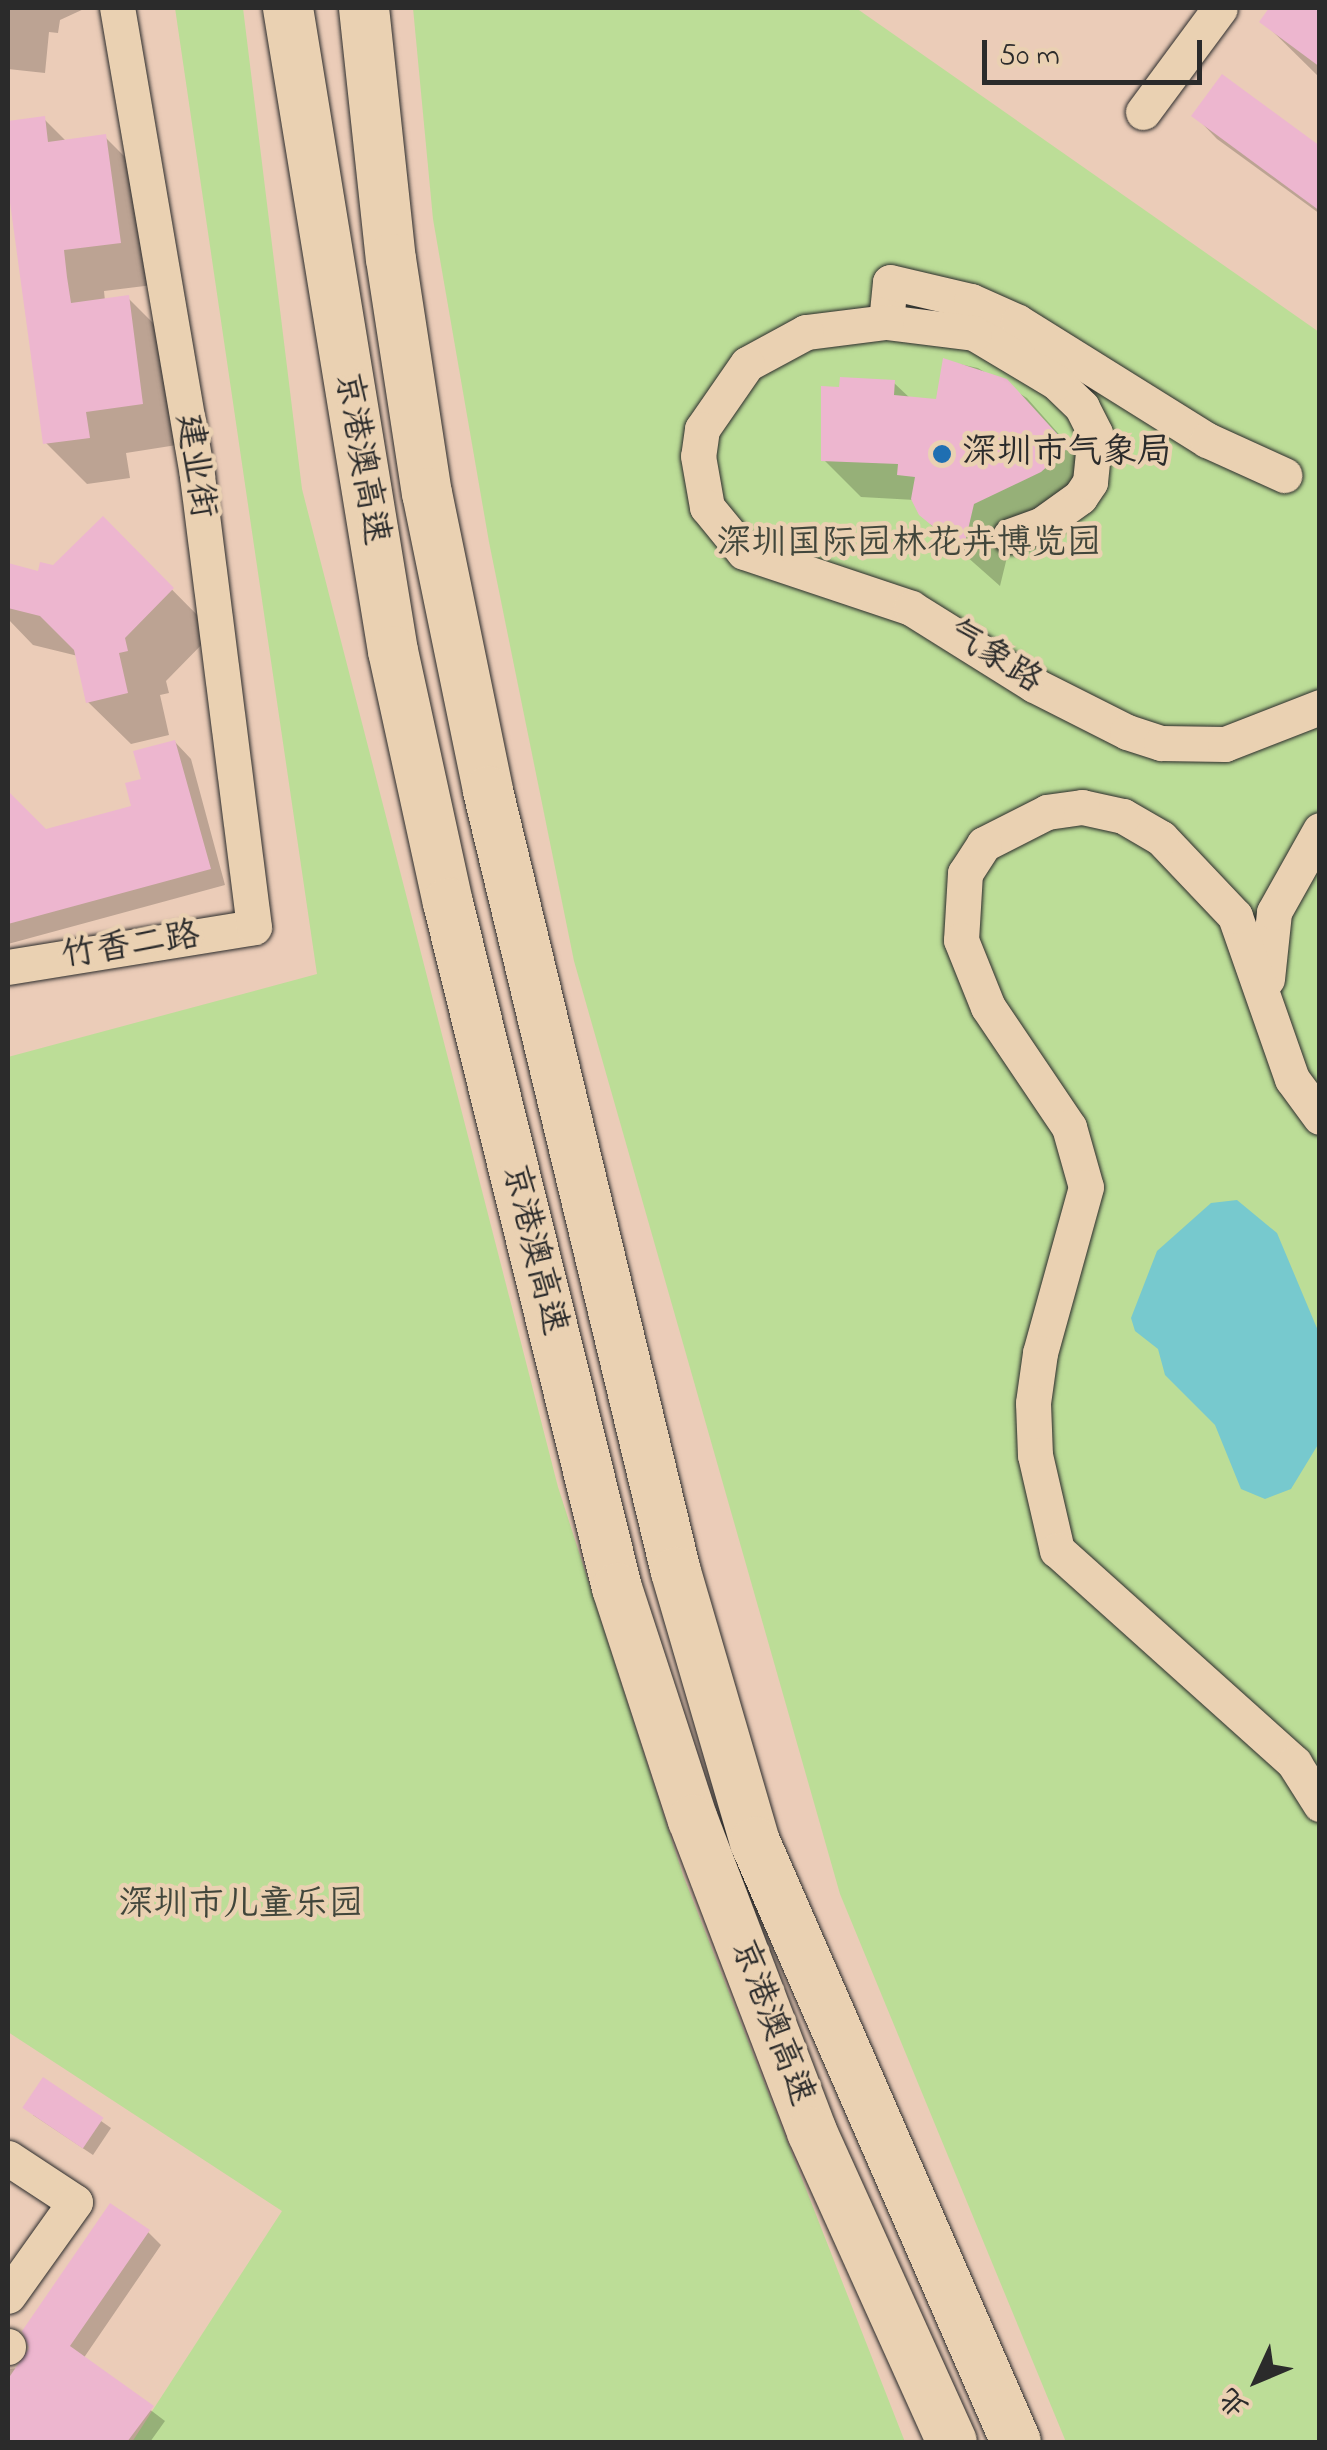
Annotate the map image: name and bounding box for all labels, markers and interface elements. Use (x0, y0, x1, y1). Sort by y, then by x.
scale bar (987, 20, 1207, 82)
text: 50 m (999, 35, 1060, 79)
street label: 京港澳高速 (324, 369, 396, 549)
street label: 建业街 (165, 411, 223, 521)
place label: 深圳市气象局 (962, 433, 1172, 475)
marker: 深圳市气象局 (931, 443, 953, 465)
park label: 深圳国际园林花卉博览园 (717, 524, 1101, 566)
street label: 气象路 (938, 612, 1050, 704)
street label: 竹香二路 (59, 915, 203, 979)
street label: 京港澳高速 (491, 1160, 575, 1340)
park label: 深圳市儿童乐园 (119, 1885, 363, 1927)
street label: 京港澳高速 (720, 1934, 822, 2112)
north arrow (1207, 2330, 1307, 2430)
text: 北 (1211, 2377, 1260, 2426)

